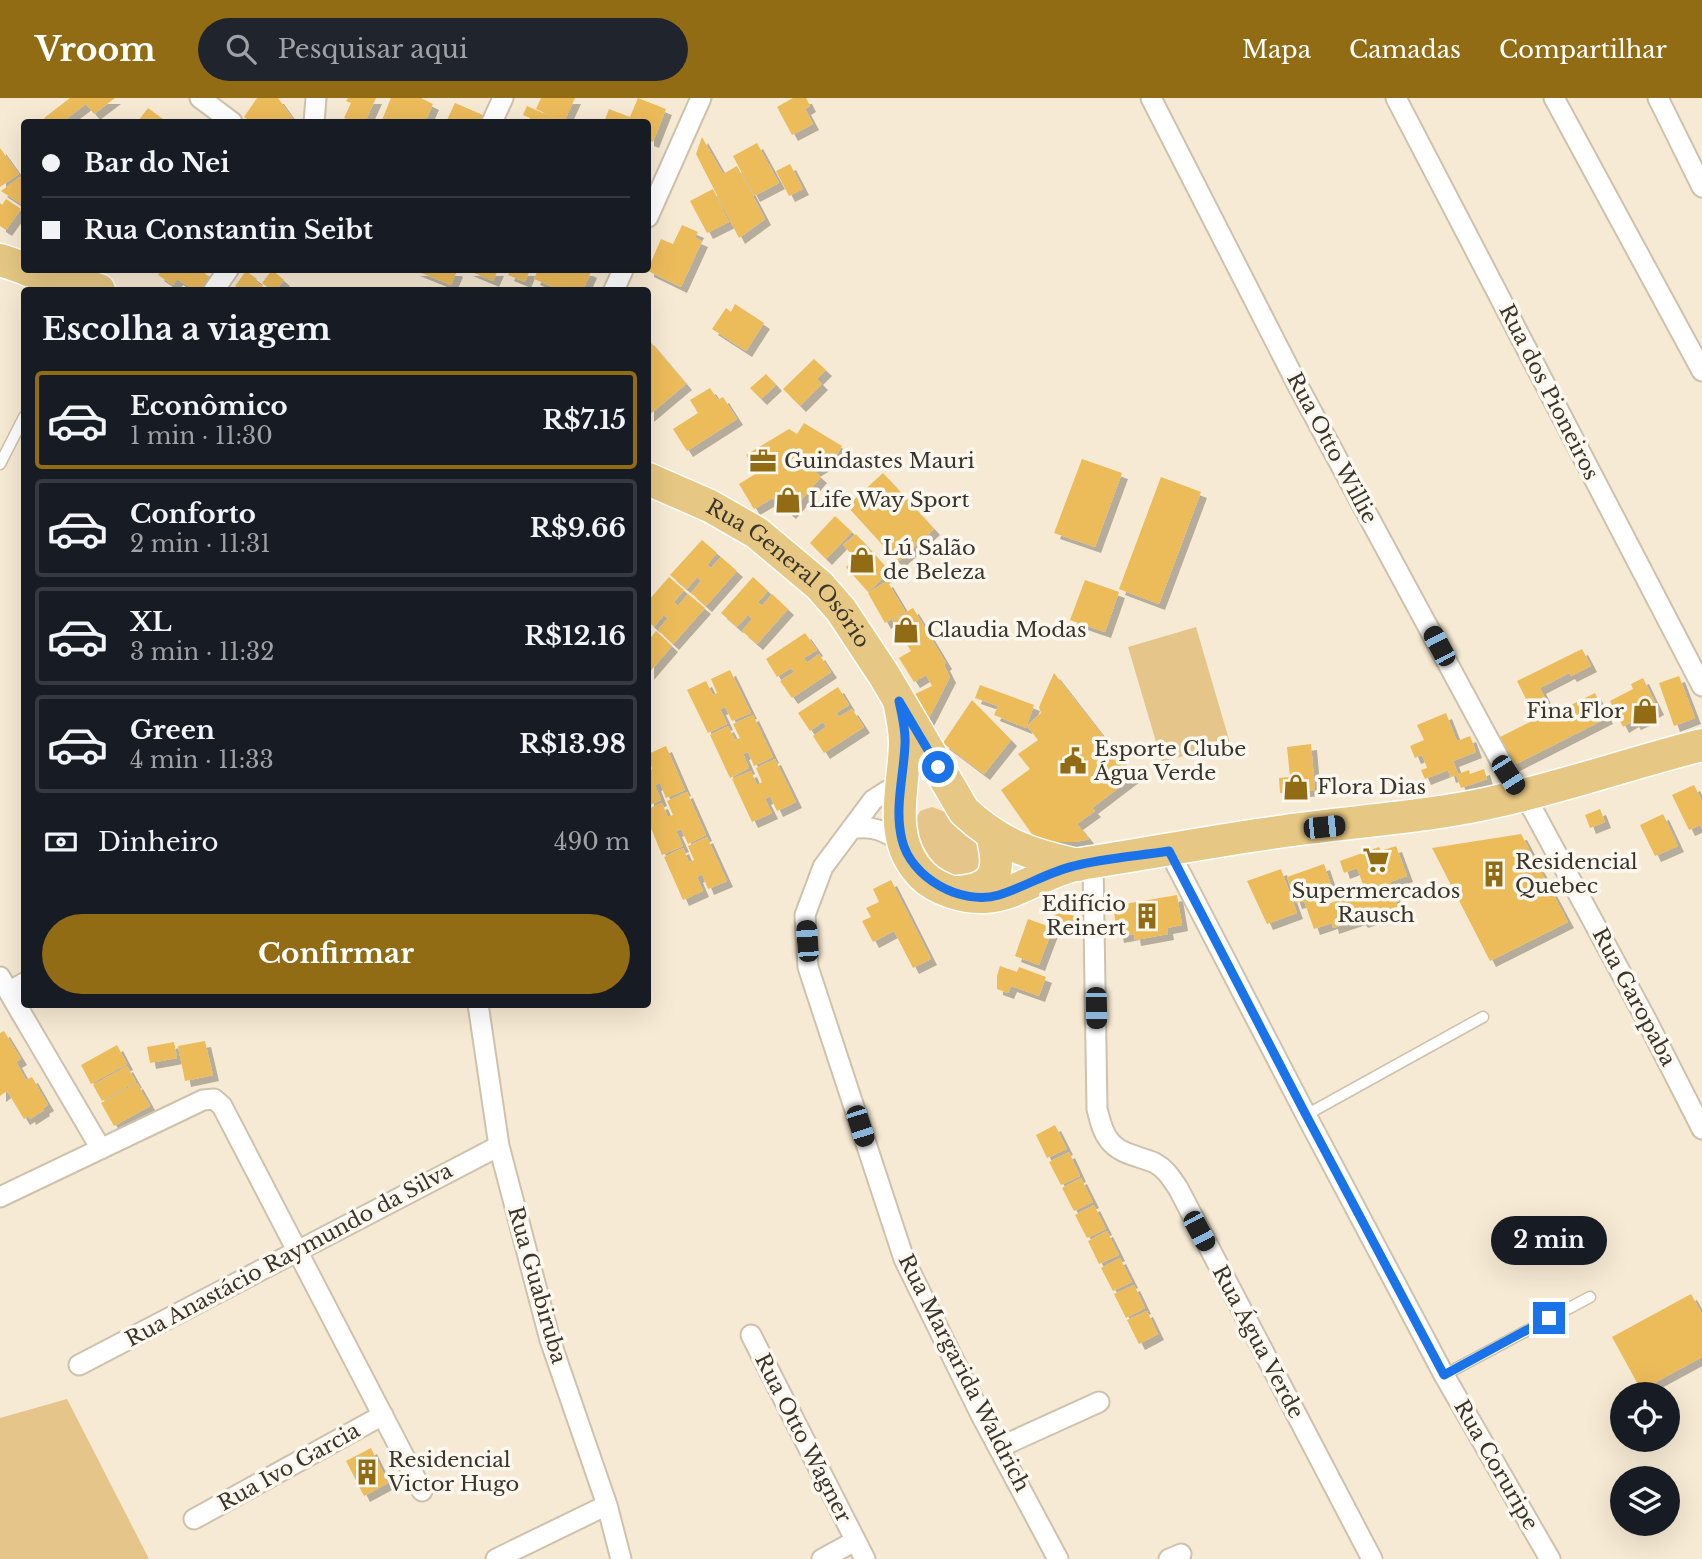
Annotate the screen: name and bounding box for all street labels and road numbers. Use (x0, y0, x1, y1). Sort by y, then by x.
street label: Rua dos Pioneiros (1493, 300, 1605, 484)
street label: Rua Otto Willie (1281, 368, 1383, 528)
street label: Rua General Osório (701, 494, 875, 653)
street label: Rua Garopaba (1587, 923, 1682, 1071)
street label: Rua Anastácio Raymundo da Silva (121, 1157, 457, 1352)
street label: Rua Guabiruba (502, 1203, 572, 1367)
street label: Rua Margarida Waldrich (893, 1250, 1035, 1496)
street label: Rua Água Verde (1207, 1261, 1309, 1423)
street label: Rua Otto Wagner (749, 1349, 857, 1527)
street label: Rua Coruripe (1448, 1395, 1544, 1535)
street label: Rua Ivo Garcia (214, 1417, 365, 1517)

